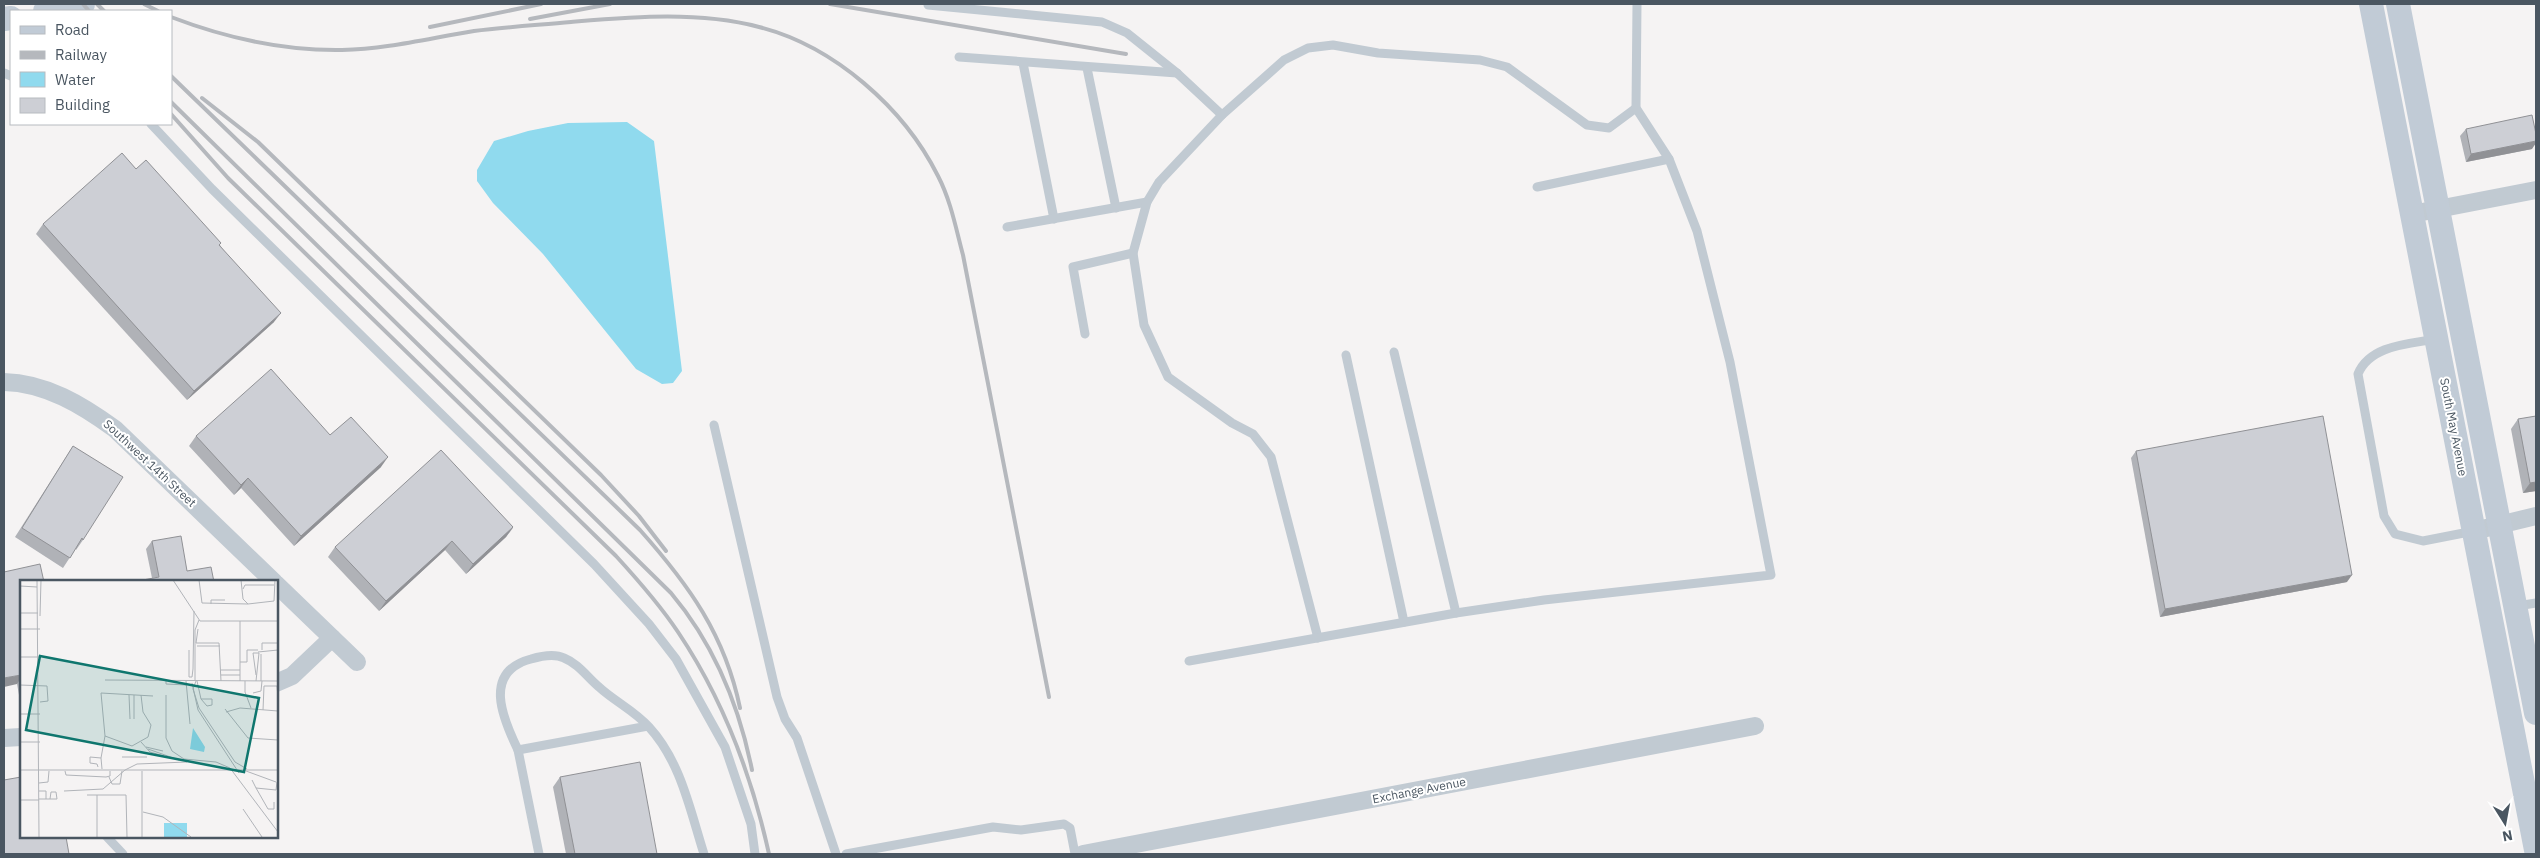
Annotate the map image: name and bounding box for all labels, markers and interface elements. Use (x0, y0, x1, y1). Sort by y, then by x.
legend (10, 10, 172, 125)
text: Road (55, 20, 90, 39)
text: Railway (55, 45, 108, 64)
text: Water (55, 70, 96, 89)
text: Building (55, 95, 110, 114)
street label: South May Avenue (2437, 377, 2471, 478)
street label: Southwest 14th Street (101, 416, 199, 510)
inset map (20, 580, 278, 838)
street label: Exchange Avenue (1371, 774, 1467, 806)
north arrow (2480, 798, 2530, 848)
text: N (2501, 826, 2514, 846)

